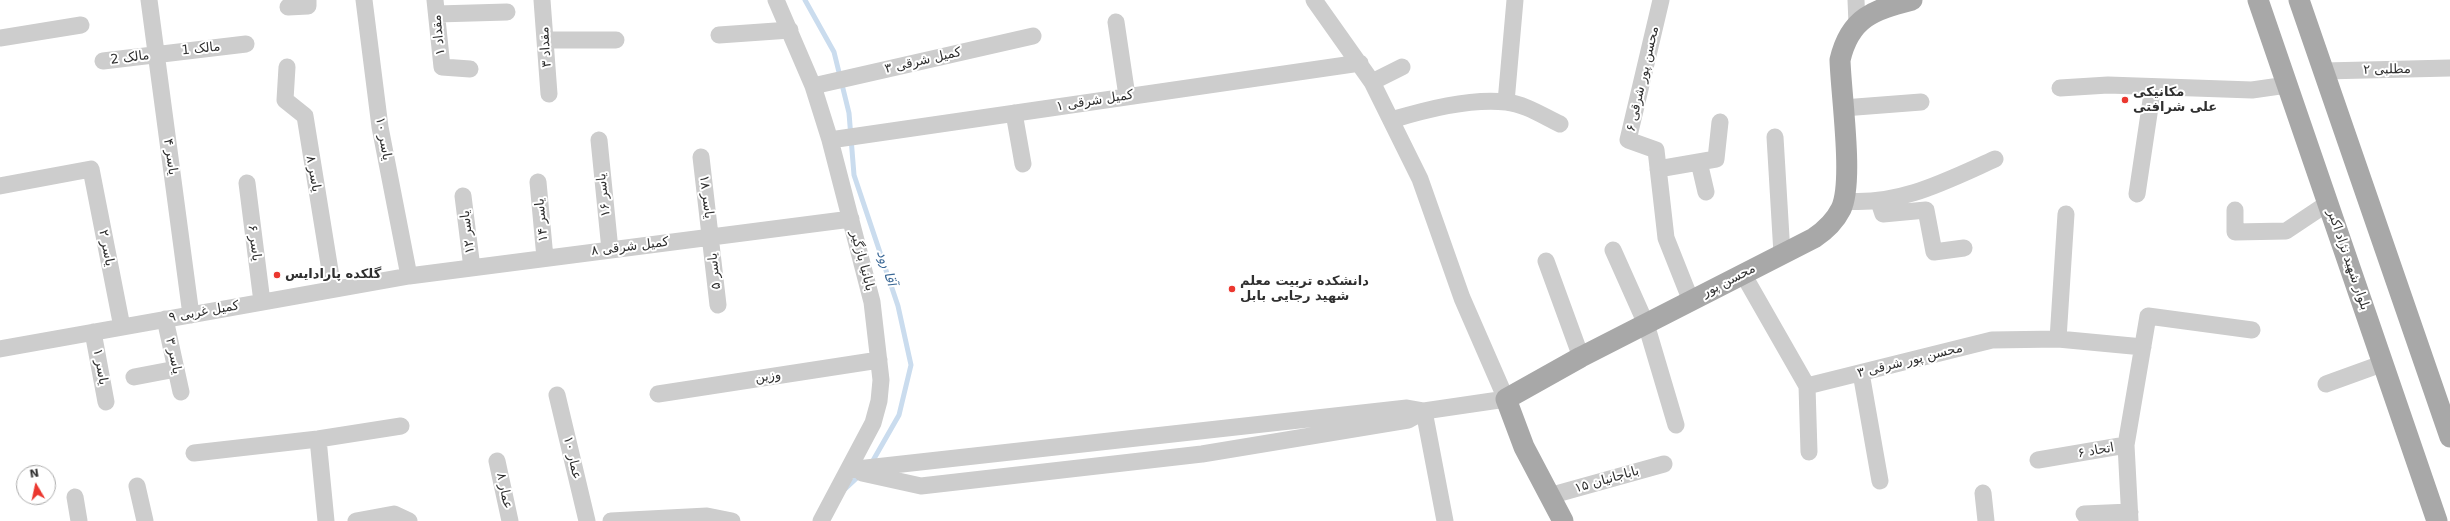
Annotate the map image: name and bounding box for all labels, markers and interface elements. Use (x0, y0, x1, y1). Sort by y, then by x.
street label: مقداد ۱ (429, 14, 449, 56)
street label: محسن پور شرقی ۶ (1623, 25, 1663, 133)
street label: مقداد ۳ (537, 26, 555, 68)
street label: مالک 1 (181, 39, 221, 59)
street label: کمیل شرقی ۳ (883, 45, 963, 77)
street label: مالک 2 (110, 48, 150, 68)
street label: مطلبی ۲ (2363, 62, 2411, 78)
place label: مکانیکی علی شرافتی (2133, 85, 2217, 116)
street label: کمیل شرقی ۱ (1055, 87, 1135, 115)
marker: مکانیکی علی شرافتی (2120, 95, 2130, 105)
street label: یاسر ۱۰ (372, 116, 394, 162)
street label: یاسر ۴ (160, 138, 180, 176)
street label: یاسر ۸ (302, 155, 324, 193)
street label: یاسر ۱۶ (594, 172, 614, 218)
street label: یاسر ۱۸ (696, 174, 716, 220)
street label: یاسر ۱۴ (532, 198, 552, 242)
street label: بلوار شهید نژاد اکبر (2323, 208, 2373, 312)
street label: یاسر ۱۲ (458, 209, 478, 255)
street label: یاسر ۶ (244, 224, 264, 262)
street label: یاسر ۲ (95, 228, 117, 268)
street label: بابانیا بازگیر (846, 229, 878, 293)
street label: کمیل شرقی ۸ (590, 235, 670, 259)
water label: آقا رود (872, 248, 900, 288)
street label: یاسر ۵ (705, 252, 725, 290)
street label: محسن پور (1700, 261, 1758, 301)
place label: گلکده پارادایس (285, 267, 381, 283)
marker: گلکده پارادایس (272, 270, 282, 280)
place label: دانشکده تربیت معلم شهید رجایی بابل (1240, 274, 1369, 305)
marker: دانشکده تربیت معلم شهید رجایی بابل (1227, 284, 1237, 294)
street label: کمیل غربی ۹ (168, 298, 240, 326)
street label: یاسر ۳ (162, 336, 184, 376)
street label: محسن پور شرقی ۳ (1856, 340, 1964, 382)
street label: یاسر ۱ (89, 348, 111, 386)
street label: وزین (754, 367, 782, 387)
street label: عمار ۱۰ (559, 435, 585, 481)
street label: اتحاد ۶ (2077, 440, 2115, 462)
street label: باباجانیان ۱۵ (1573, 463, 1641, 497)
north arrow (16, 465, 56, 505)
text: N (29, 467, 40, 481)
street label: عمار ۸ (493, 471, 515, 511)

